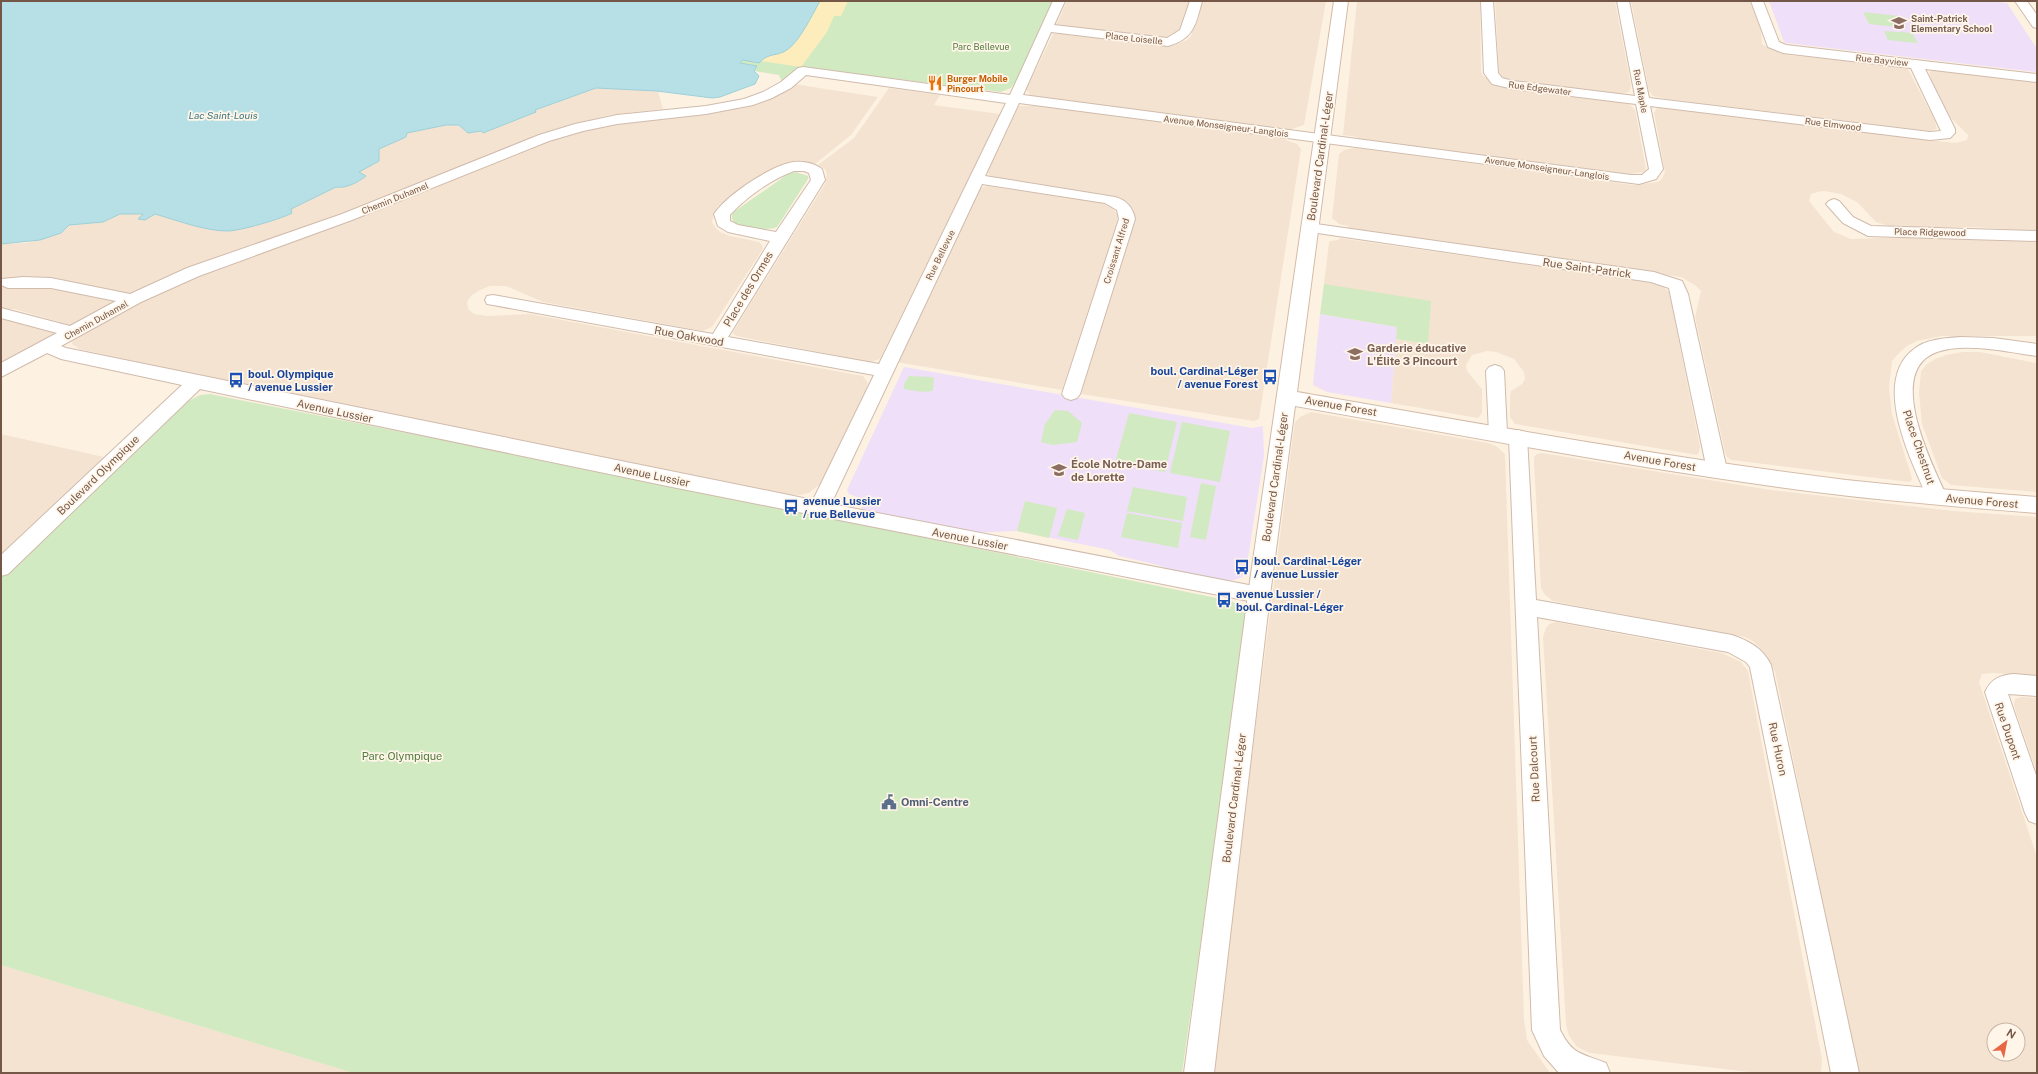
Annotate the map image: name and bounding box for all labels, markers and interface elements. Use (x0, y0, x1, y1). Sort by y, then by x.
place label: Saint-Patrick Elementary School (1911, 13, 1992, 34)
school or university icon: Saint-Patrick Elementary School (1890, 14, 1908, 32)
street label: Place Loiselle (1105, 30, 1163, 46)
park label: Parc Bellevue (952, 41, 1010, 52)
street label: Rue Bayview (1855, 52, 1909, 68)
street label: Rue Maple (1631, 68, 1651, 114)
place label: Burger Mobile Pincourt (947, 73, 1008, 94)
restaurant icon: Burger Mobile Pincourt (926, 74, 944, 92)
street label: Rue Edgewater (1508, 79, 1573, 97)
street label: Boulevard Cardinal-Léger (1305, 90, 1335, 222)
water label: Lac Saint-Louis (188, 109, 258, 121)
street label: Avenue Monseigneur-Langlois (1163, 113, 1290, 139)
street label: Rue Elmwood (1804, 115, 1862, 133)
street label: Avenue Monseigneur-Langlois (1484, 154, 1611, 182)
street label: Chemin Duhamel (360, 179, 430, 216)
street label: Croissant Alfred (1101, 217, 1131, 285)
street label: Place Ridgewood (1894, 226, 1966, 238)
street label: Rue Bellevue (923, 228, 957, 282)
street label: Place des Ormes (721, 249, 775, 329)
street label: Rue Saint-Patrick (1542, 256, 1632, 280)
street label: Chemin Duhamel (62, 298, 130, 342)
street label: Rue Oakwood (653, 324, 725, 348)
place label: Garderie éducative L'Élite 3 Pincourt (1367, 342, 1466, 367)
school or university icon: Garderie éducative L'Élite 3 Pincourt (1346, 345, 1364, 363)
place label: boul. Cardinal-Léger / avenue Forest (1150, 365, 1258, 390)
place label: boul. Olympique / avenue Lussier (248, 368, 334, 393)
bus stop icon: boul. Cardinal-Léger / avenue Forest (1261, 368, 1279, 386)
bus stop icon: boul. Olympique / avenue Lussier (227, 371, 245, 389)
street label: Avenue Forest (1304, 394, 1378, 418)
street label: Avenue Lussier (296, 397, 374, 425)
street label: Place Chestnut (1901, 408, 1937, 486)
street label: Boulevard Cardinal-Léger (1260, 411, 1290, 543)
street label: Boulevard Olympique (55, 433, 141, 517)
street label: Avenue Forest (1623, 449, 1697, 473)
place label: École Notre-Dame de Lorette (1071, 457, 1167, 483)
street label: Avenue Lussier (613, 461, 691, 489)
school or university icon: École Notre-Dame de Lorette (1050, 461, 1068, 479)
street label: Avenue Forest (1945, 492, 2019, 510)
place label: avenue Lussier / rue Bellevue (803, 495, 882, 520)
bus stop icon: avenue Lussier / rue Bellevue (782, 498, 800, 516)
street label: Avenue Lussier (931, 526, 1009, 552)
place label: boul. Cardinal-Léger / avenue Lussier (1254, 555, 1362, 580)
bus stop icon: boul. Cardinal-Léger / avenue Lussier (1233, 558, 1251, 576)
place label: avenue Lussier / boul. Cardinal-Léger (1236, 588, 1344, 613)
bus stop icon: avenue Lussier / boul. Cardinal-Léger (1215, 591, 1233, 609)
street label: Rue Dupont (1993, 701, 2023, 761)
street label: Rue Huron (1766, 721, 1790, 777)
street label: Boulevard Cardinal-Léger (1220, 732, 1248, 864)
street label: Rue Dalcourt (1526, 736, 1542, 802)
park label: Parc Olympique (362, 750, 442, 762)
public building icon: Omni-Centre (880, 793, 898, 811)
place label: Omni-Centre (901, 796, 969, 808)
north arrow (1986, 1022, 2026, 1062)
text: N (2004, 1026, 2018, 1041)

